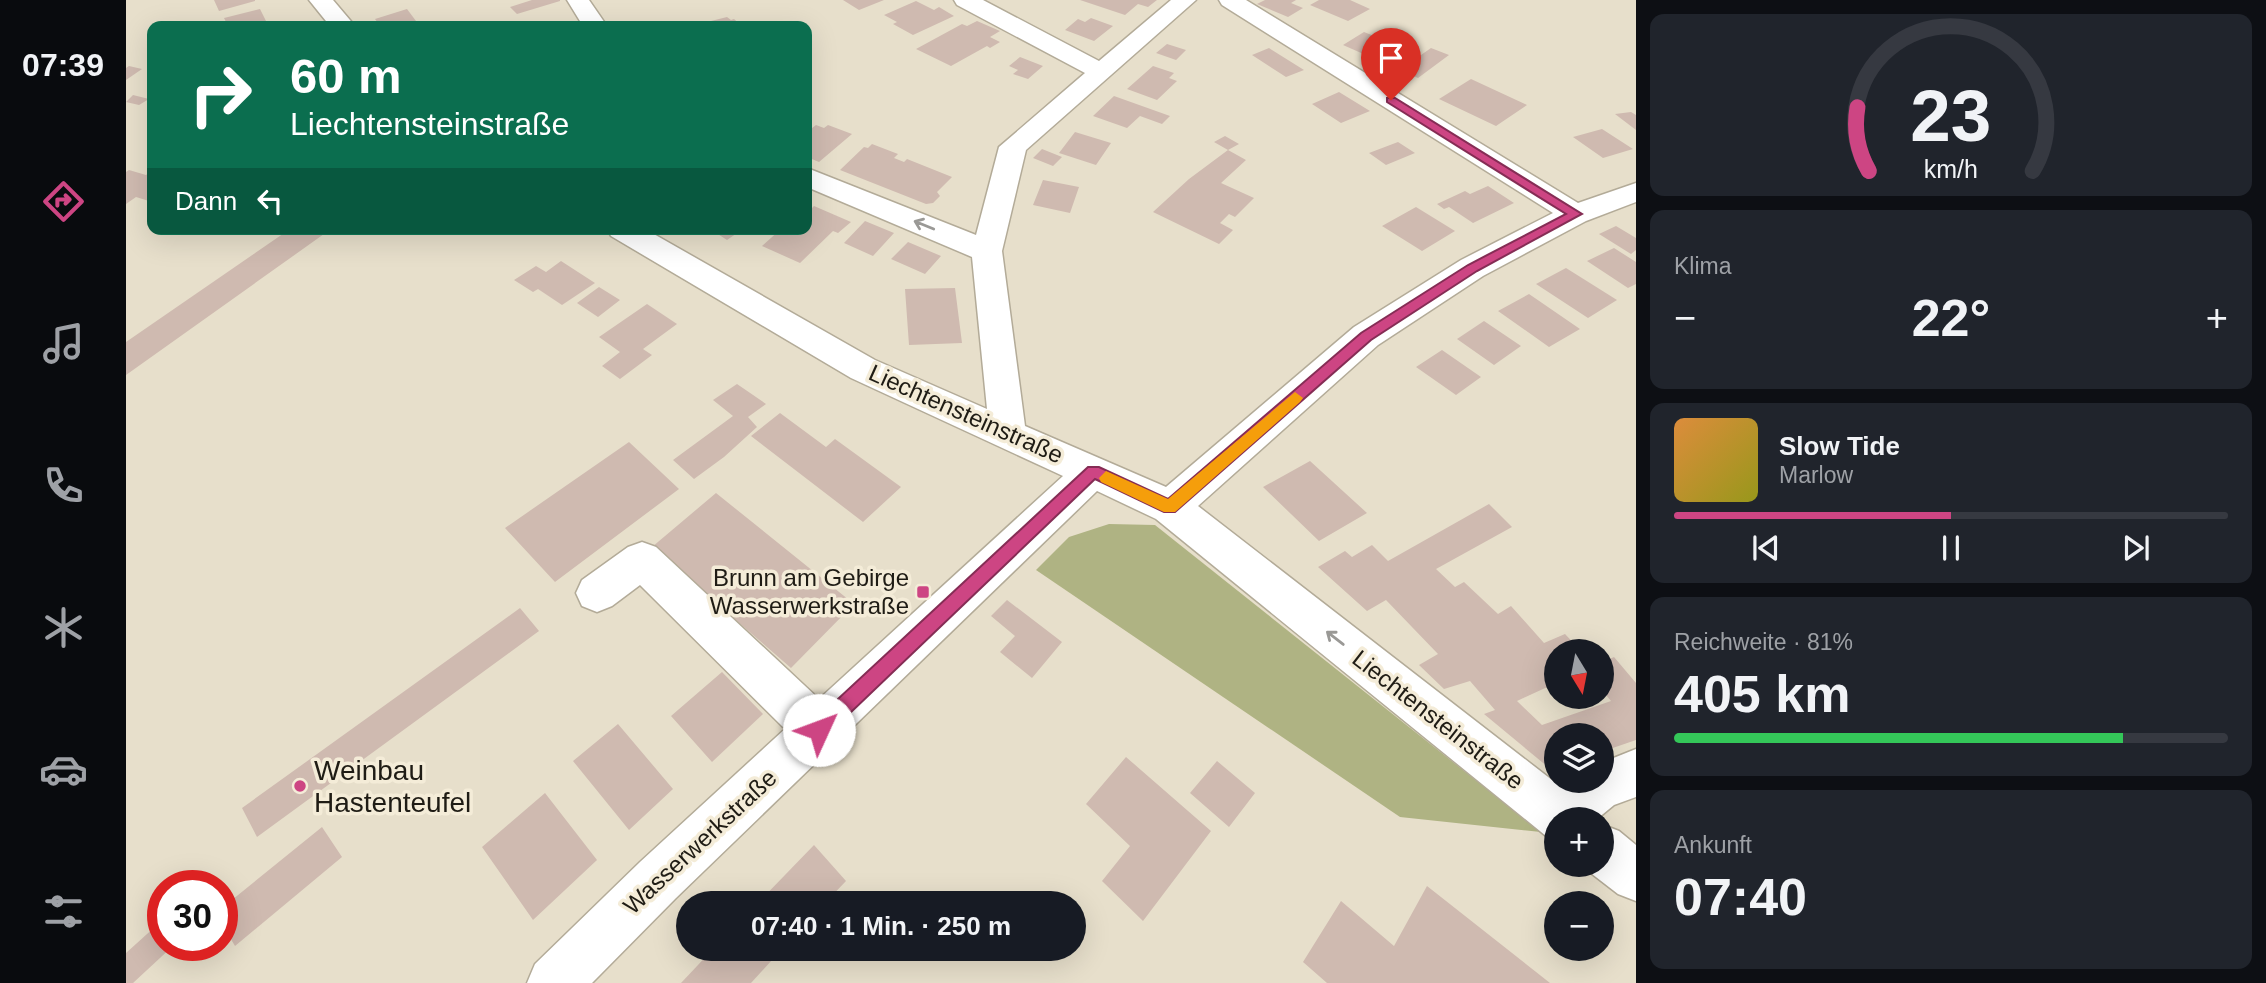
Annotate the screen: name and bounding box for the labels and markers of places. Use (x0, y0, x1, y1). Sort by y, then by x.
pin (1361, 28, 1421, 100)
place label: Brunn am Gebirge Wasserwerkstraße (710, 564, 909, 619)
marker: Brunn am Gebirge Wasserwerkstraße (915, 584, 931, 600)
place label: Weinbau Hastenteufel (314, 755, 471, 818)
marker: Weinbau Hastenteufel (292, 778, 308, 794)

